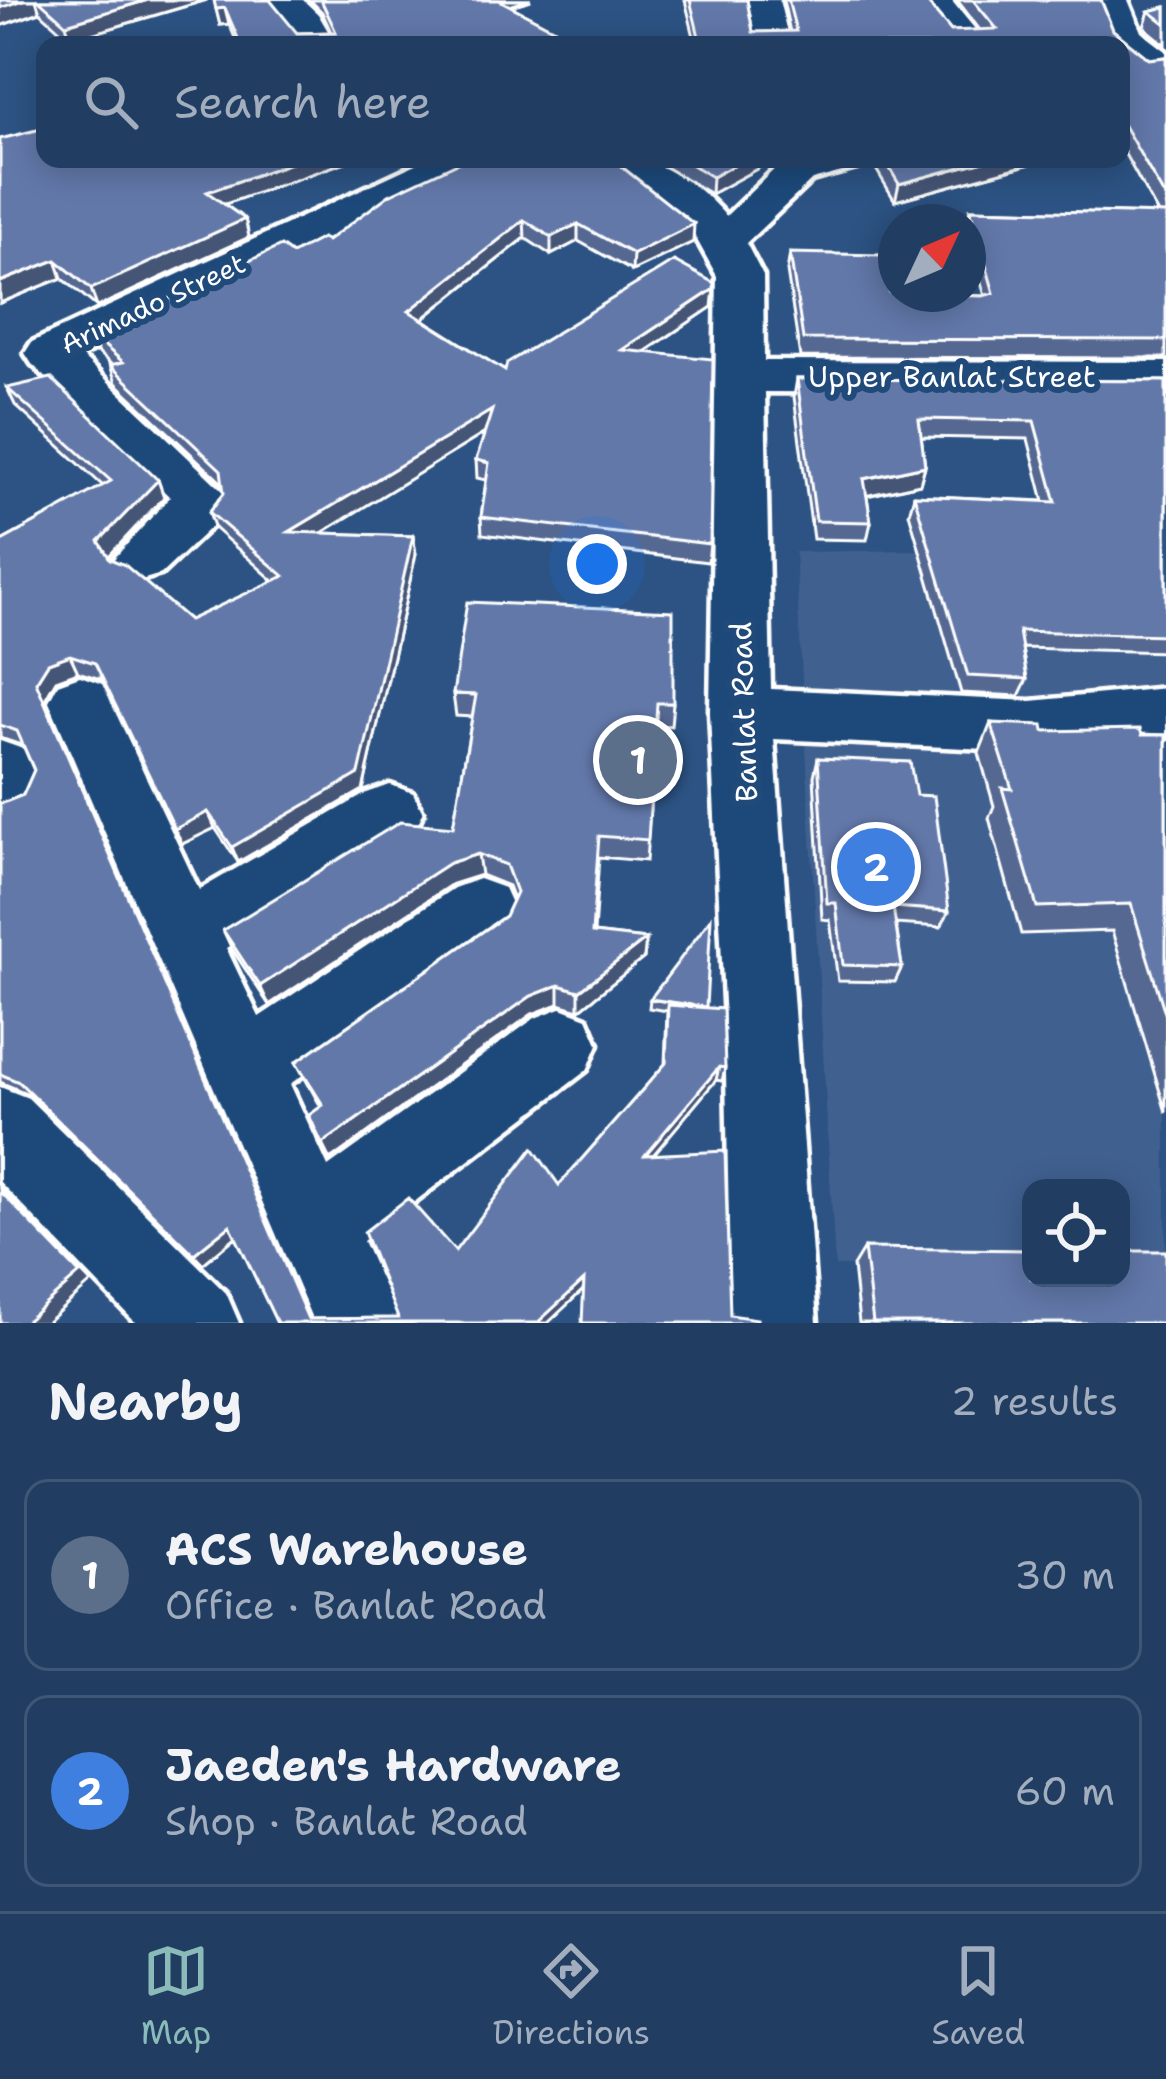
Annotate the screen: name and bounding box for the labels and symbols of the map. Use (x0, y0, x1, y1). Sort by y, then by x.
north arrow (878, 204, 986, 312)
street label: Arimado Street (54, 245, 251, 363)
street label: Upper Banlat Street (808, 356, 1096, 397)
your location (567, 534, 627, 594)
street label: Banlat Road (720, 621, 767, 803)
pin: 1 (599, 715, 677, 805)
pin: 2 (837, 822, 915, 912)

